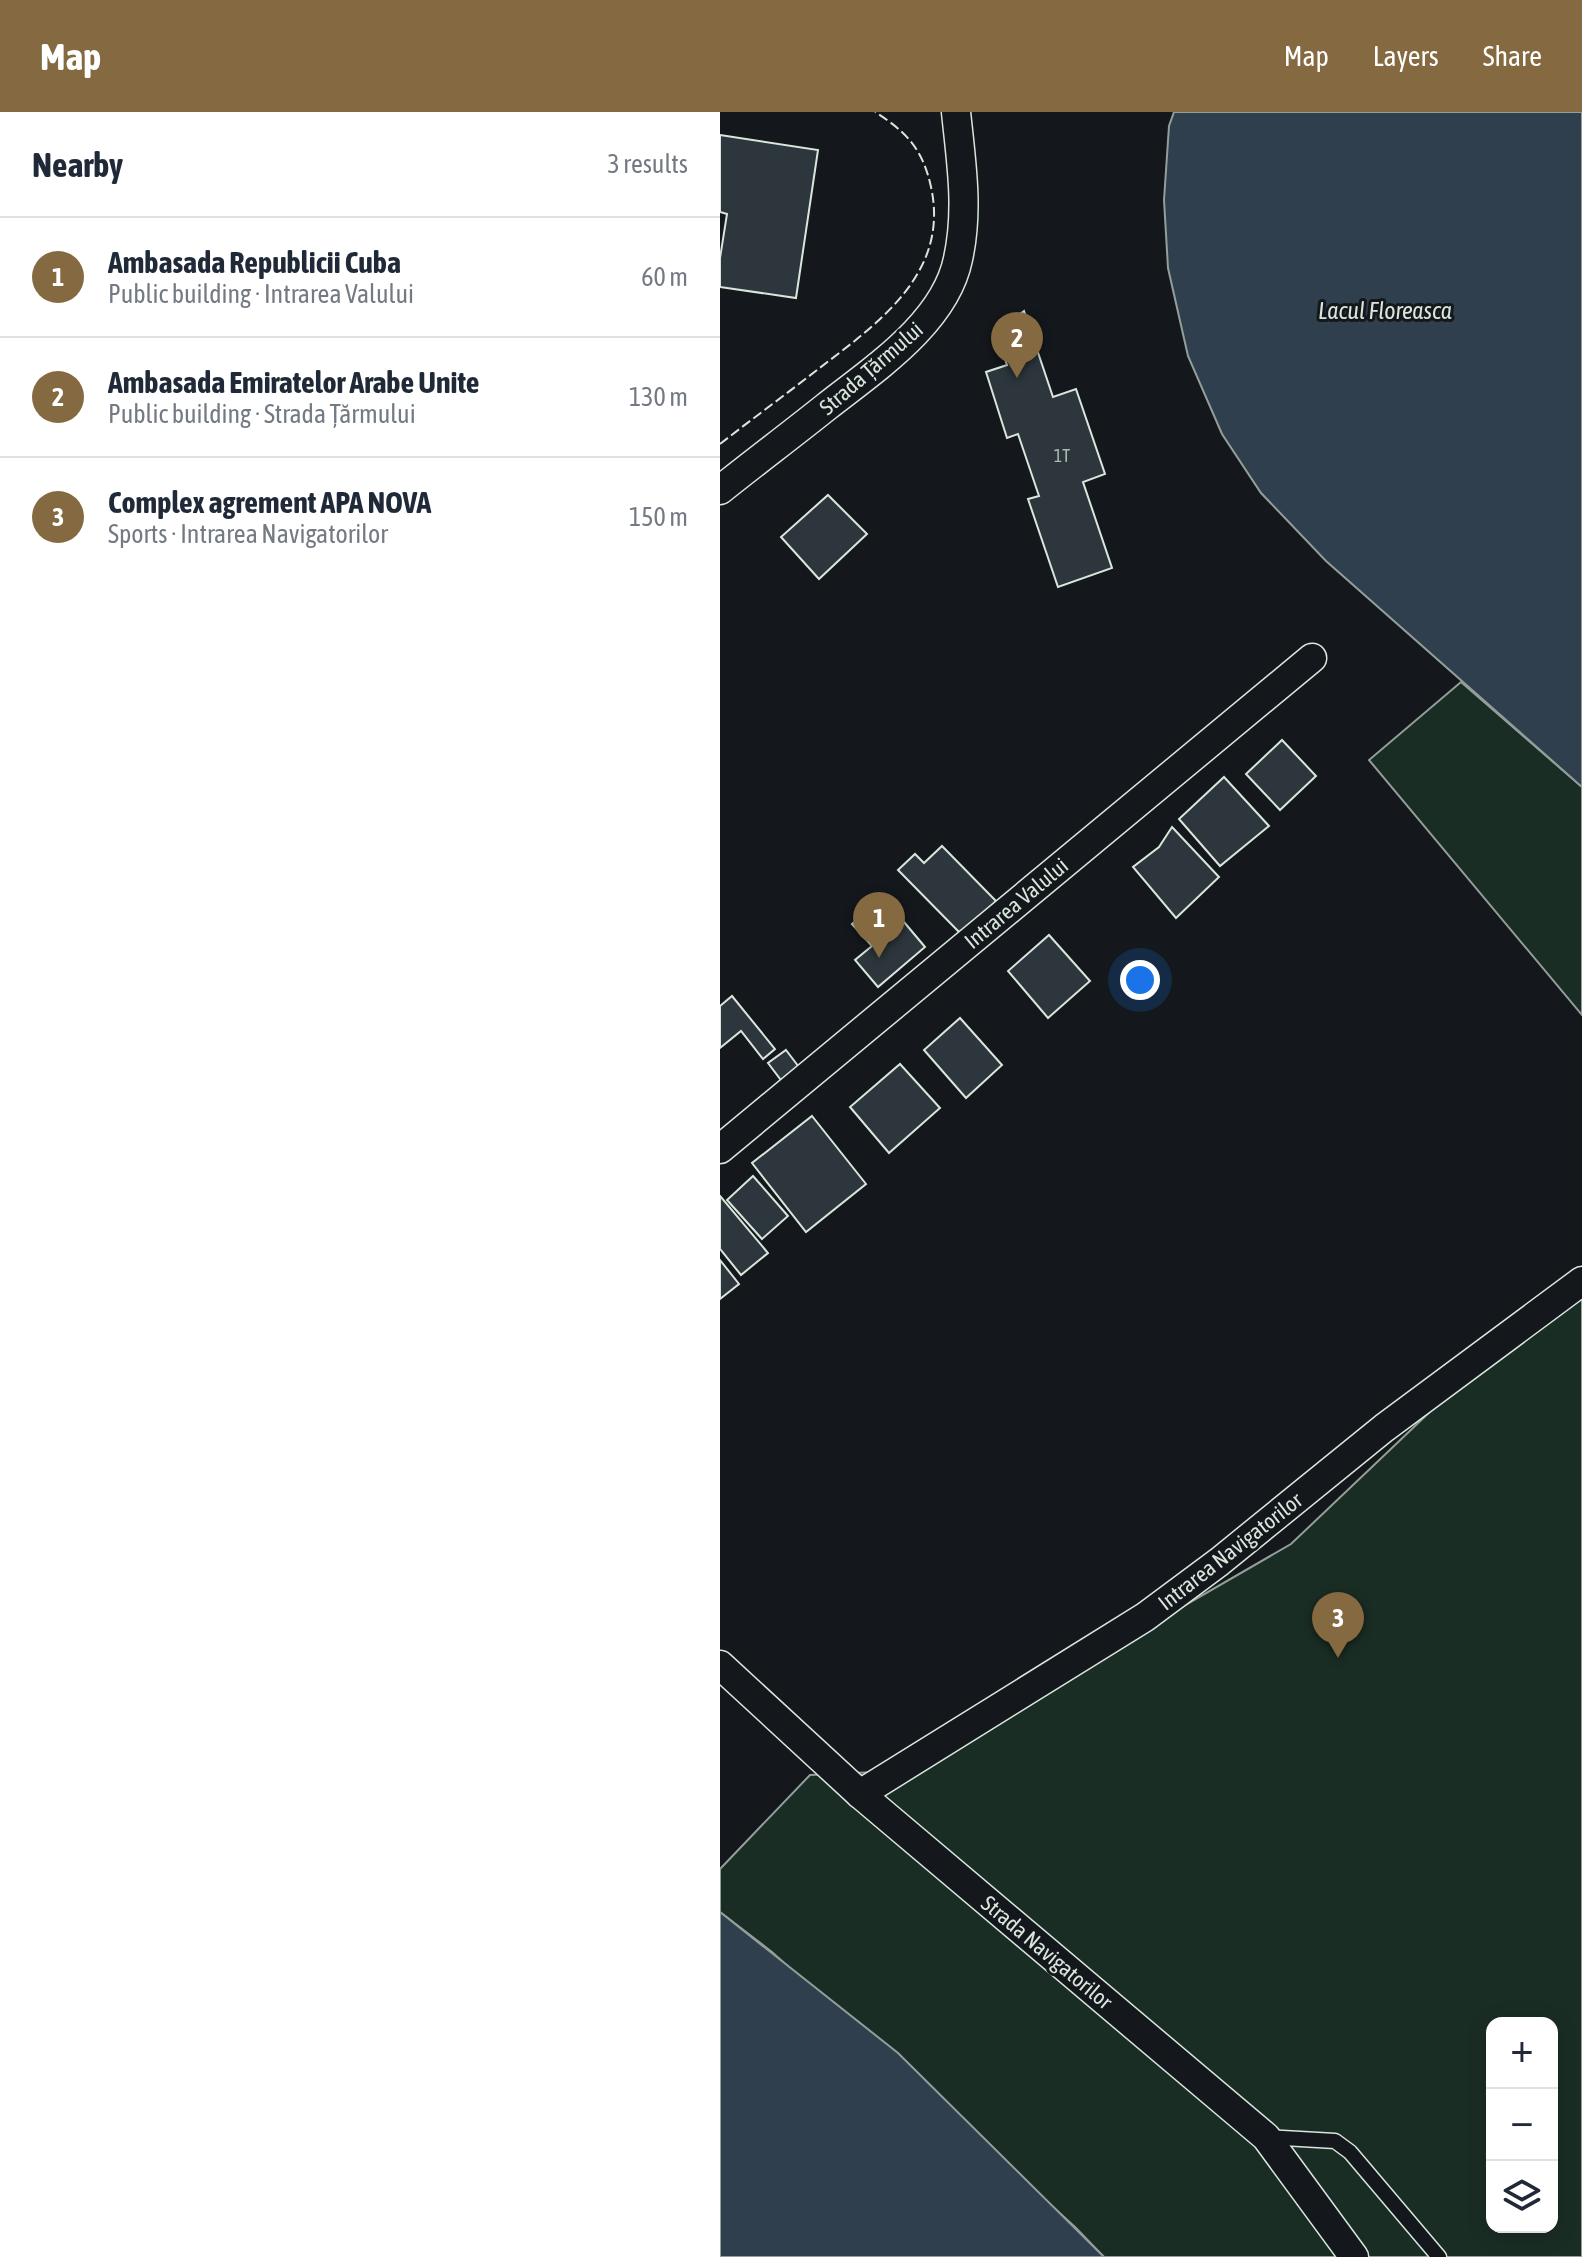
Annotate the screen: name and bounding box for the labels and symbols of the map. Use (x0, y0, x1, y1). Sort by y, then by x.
water label: Lacul Floreasca (1318, 297, 1452, 324)
pin: 2 (991, 312, 1043, 378)
street label: Strada Țărmului (814, 316, 928, 420)
house number: 1T (1054, 445, 1070, 466)
street label: Intrarea Valului (959, 852, 1073, 954)
pin: 1 (853, 892, 905, 958)
your location (1120, 960, 1160, 1000)
street label: Intrarea Navigatorilor (1153, 1486, 1308, 1615)
pin: 3 (1312, 1592, 1364, 1658)
street label: Strada Navigatorilor (976, 1890, 1118, 2015)

